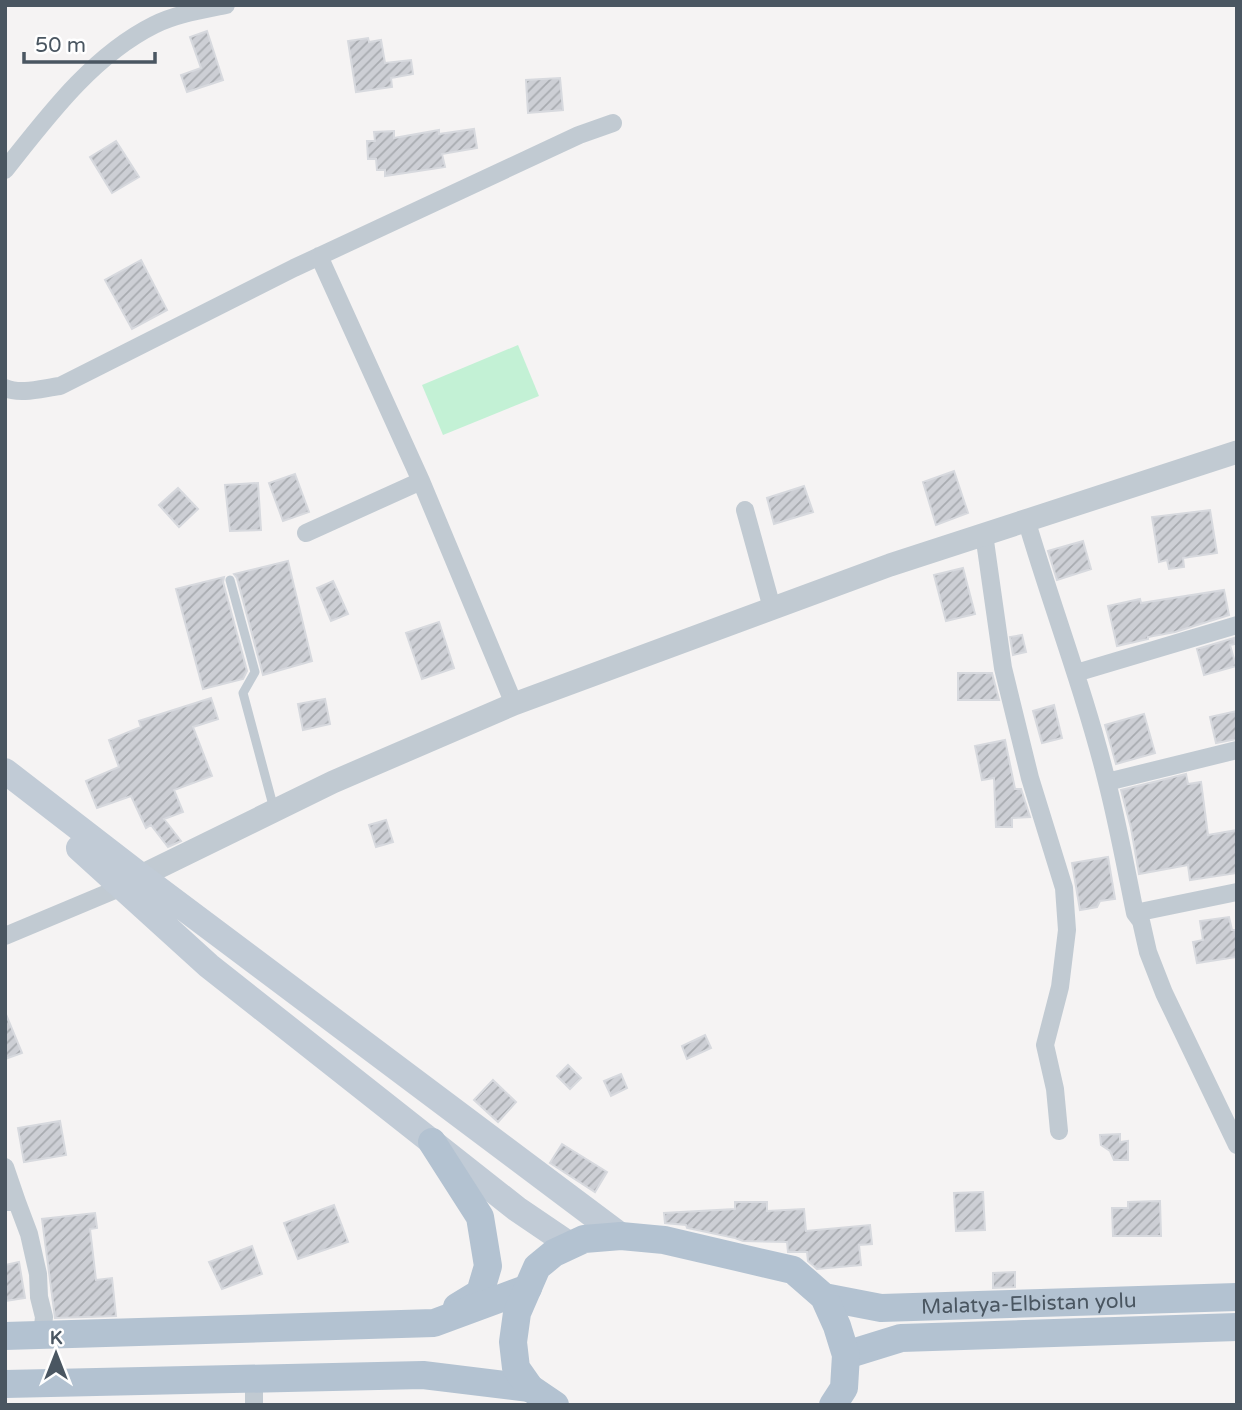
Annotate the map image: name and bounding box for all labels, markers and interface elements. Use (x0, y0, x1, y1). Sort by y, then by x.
scale bar (24, 21, 156, 65)
text: 50 m (35, 33, 86, 58)
street label: Malatya-Elbistan yolu (921, 1288, 1137, 1320)
north arrow (21, 1319, 91, 1389)
text: K (50, 1327, 63, 1349)

